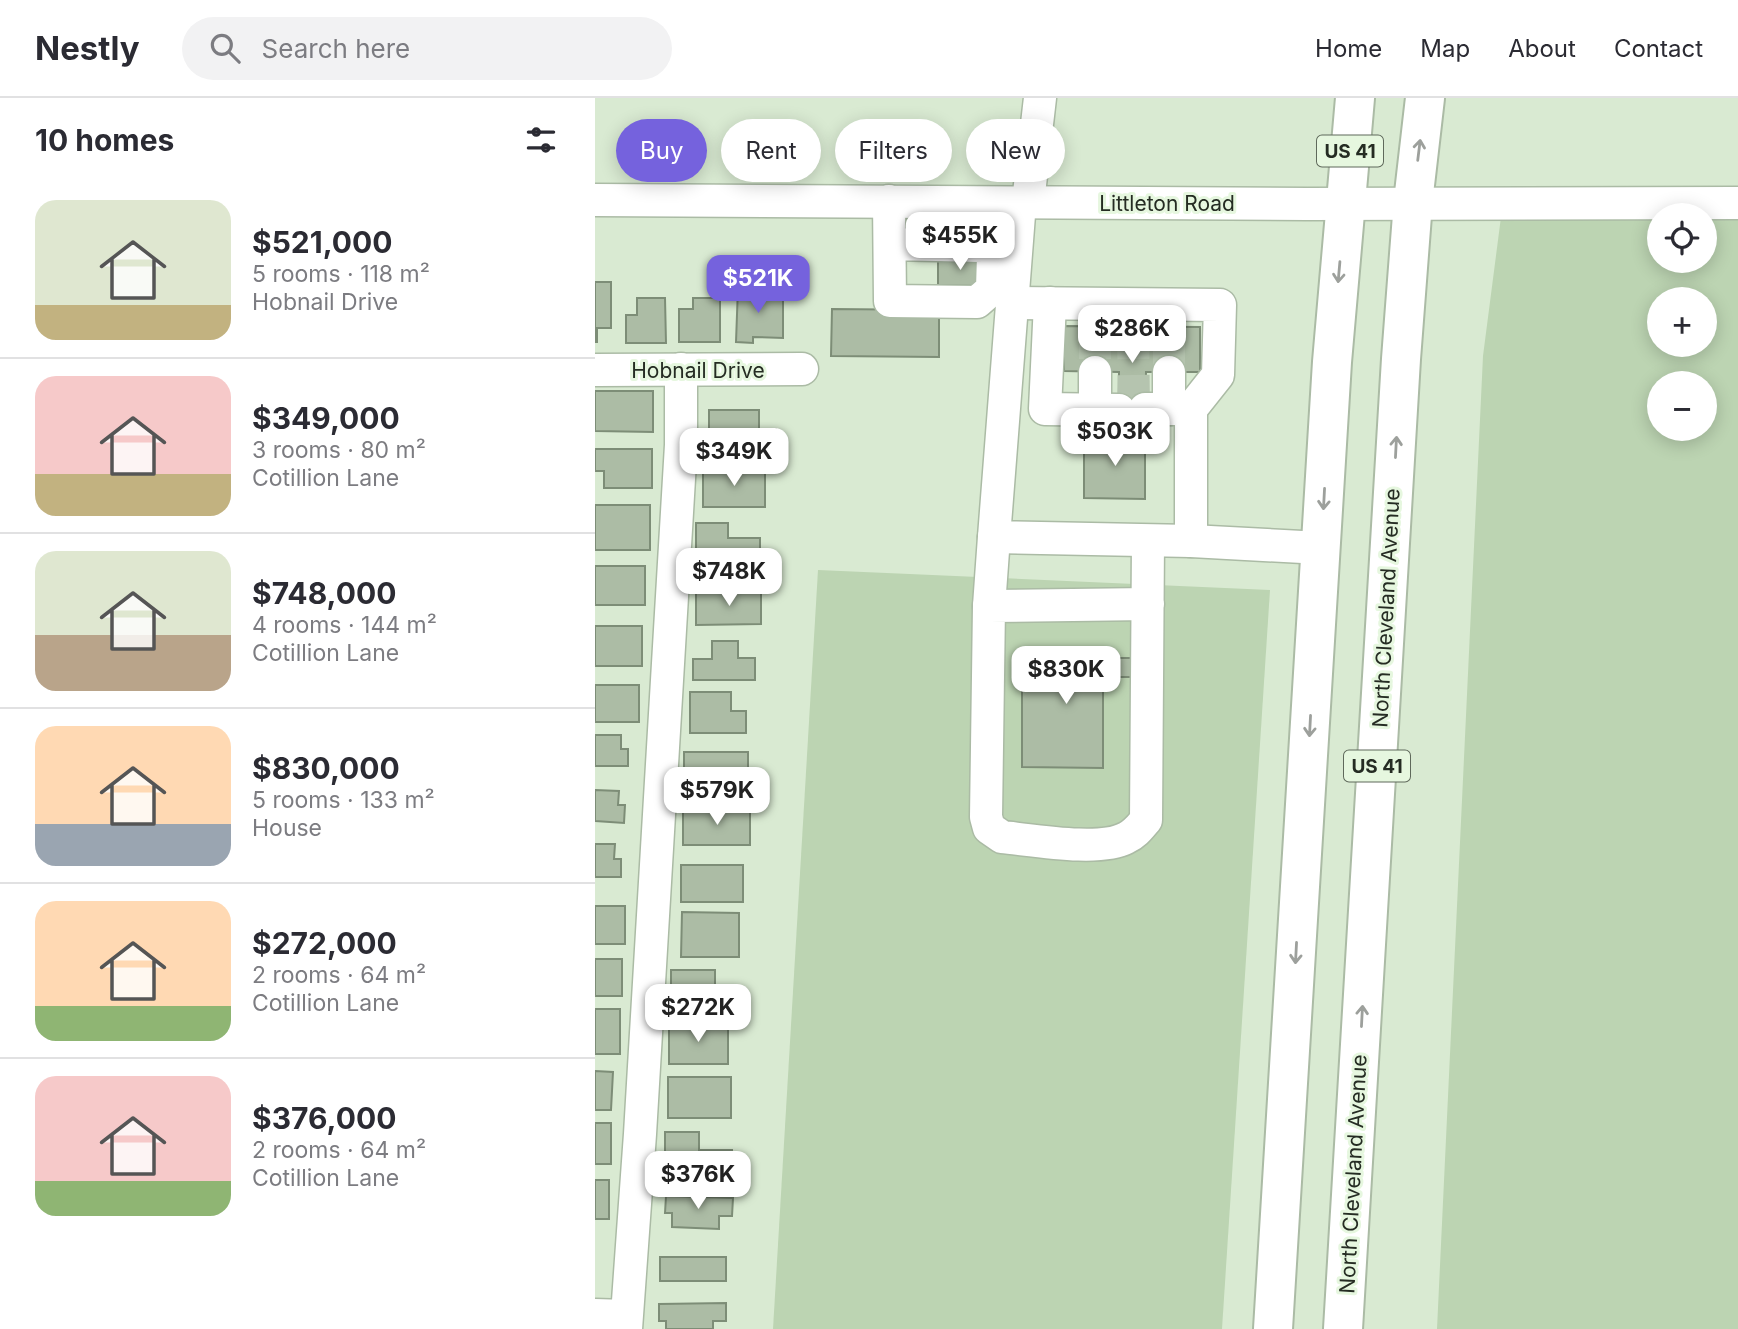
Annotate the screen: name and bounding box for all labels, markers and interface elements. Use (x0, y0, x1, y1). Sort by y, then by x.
search box (182, 17, 672, 80)
text: Nestly (35, 28, 140, 68)
icon: search (206, 29, 244, 67)
text: Search here (262, 33, 410, 64)
text: Home (1315, 34, 1382, 63)
text: Map (1420, 34, 1470, 63)
text: About (1508, 34, 1576, 63)
text: Contact (1614, 34, 1703, 63)
chip: Buy (616, 119, 707, 182)
chip: Rent (721, 119, 821, 182)
chip: Filters (835, 119, 952, 182)
chip: New (966, 119, 1065, 182)
icon: filters (522, 121, 560, 159)
text: 10 homes (35, 122, 174, 158)
road number: US 41 (1317, 136, 1383, 166)
one-way arrow (1412, 139, 1425, 162)
street label: Littleton Road (1099, 191, 1235, 216)
map controls (1647, 203, 1717, 441)
button: locate (1647, 203, 1717, 273)
pin: $455K (911, 212, 1009, 272)
text: $455K (922, 221, 998, 249)
text: $521,000 (252, 224, 392, 260)
icon: home (91, 228, 175, 312)
pin: $521K (709, 256, 807, 315)
text: 5 rooms · 118 m² (252, 260, 430, 288)
one-way arrow (1332, 260, 1345, 282)
text: $521K (723, 264, 793, 292)
button: + (1647, 287, 1717, 357)
text: Hobnail Drive (252, 288, 398, 316)
pin: $286K (1083, 306, 1181, 365)
text: $286K (1094, 314, 1170, 342)
street label: Hobnail Drive (631, 358, 765, 383)
button: − (1647, 371, 1717, 441)
text: $349,000 (252, 400, 400, 436)
icon: home (91, 404, 175, 488)
pin: $503K (1066, 408, 1164, 468)
text: $503K (1077, 417, 1153, 445)
pin: $349K (685, 428, 783, 488)
text: 3 rooms · 80 m² (252, 436, 426, 464)
one-way arrow (1390, 436, 1403, 459)
text: $349K (696, 437, 772, 465)
text: Cotillion Lane (252, 464, 399, 492)
one-way arrow (1317, 487, 1330, 510)
street label: North Cleveland Avenue (1367, 488, 1405, 728)
pin: $748K (680, 548, 778, 608)
text: $748K (692, 557, 766, 585)
text: $748,000 (252, 575, 396, 611)
icon: home (91, 579, 175, 663)
text: 4 rooms · 144 m² (252, 611, 437, 639)
text: Cotillion Lane (252, 639, 399, 667)
pin: $830K (1017, 646, 1115, 706)
text: $830K (1028, 655, 1104, 683)
one-way arrow (1303, 714, 1316, 736)
text: $830,000 (252, 750, 400, 786)
road number: US 41 (1344, 750, 1410, 782)
icon: home (91, 754, 175, 838)
pin: $579K (668, 768, 766, 827)
text: $579K (680, 776, 754, 804)
text: 5 rooms · 133 m² (252, 786, 435, 814)
text: House (252, 814, 322, 842)
text: $272,000 (252, 925, 397, 961)
icon: home (91, 929, 175, 1013)
one-way arrow (1289, 941, 1302, 964)
text: 2 rooms · 64 m² (252, 961, 426, 989)
pin: $272K (649, 984, 747, 1044)
text: Cotillion Lane (252, 989, 399, 1017)
text: $272K (661, 993, 735, 1021)
one-way arrow (1356, 1006, 1369, 1028)
street label: North Cleveland Avenue (1334, 1054, 1372, 1294)
text: $376,000 (252, 1100, 396, 1136)
icon: home (91, 1104, 175, 1188)
text: 2 rooms · 64 m² (252, 1136, 426, 1164)
pin: $376K (649, 1152, 747, 1211)
text: $376K (661, 1160, 735, 1188)
text: Cotillion Lane (252, 1164, 399, 1192)

